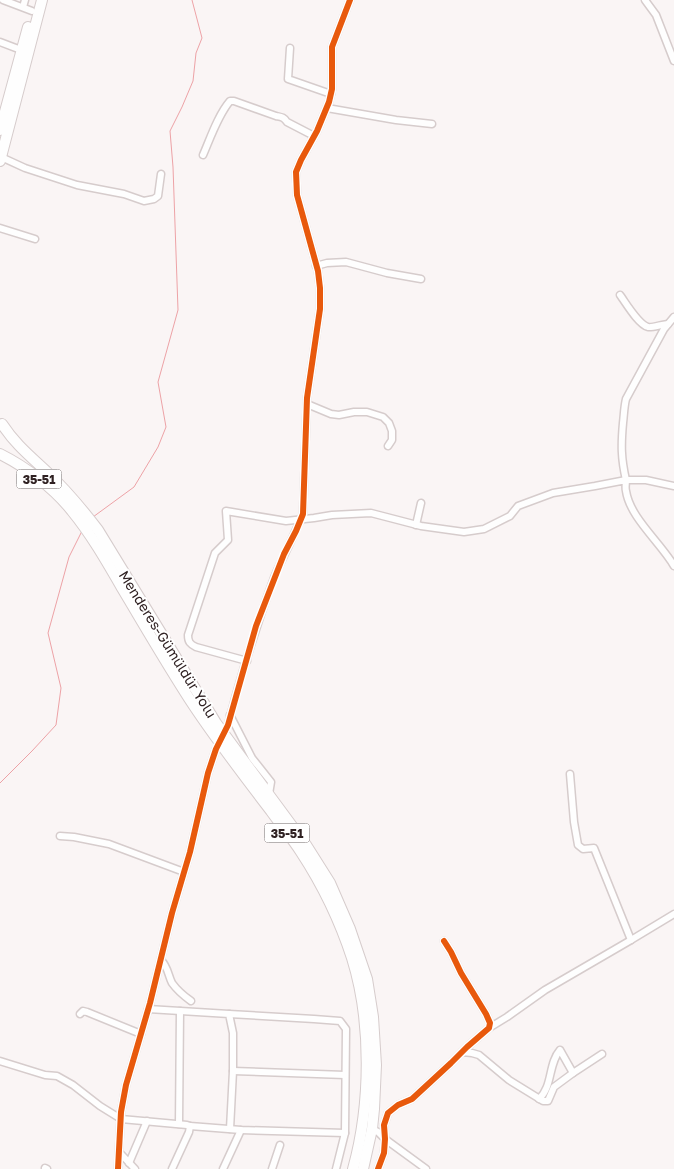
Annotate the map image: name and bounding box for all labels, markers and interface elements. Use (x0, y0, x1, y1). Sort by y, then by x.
road number: 35-51 (16, 469, 62, 488)
street label: Menderes-Gümüldür Yolu (116, 567, 220, 721)
road number: 35-51 (264, 824, 310, 842)

